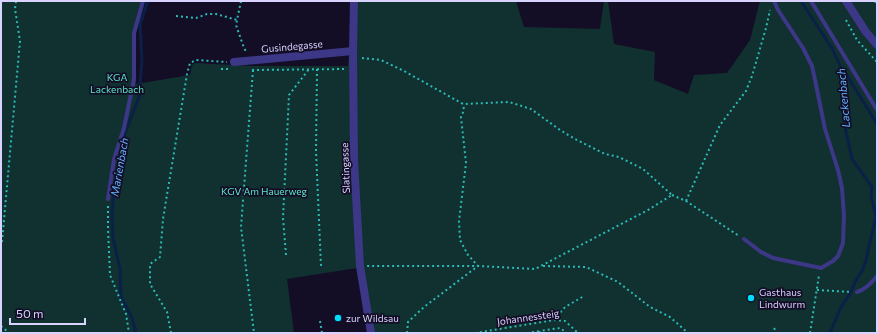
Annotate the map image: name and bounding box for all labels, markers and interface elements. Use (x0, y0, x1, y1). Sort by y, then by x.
street label: Gusindegasse (261, 37, 323, 55)
water label: Lackenbach (834, 68, 852, 128)
park label: KGA Lackenbach (90, 71, 144, 95)
water label: Marienbach (107, 137, 131, 197)
street label: Slatingasse (338, 142, 352, 194)
park label: KGV Am Hauerweg (221, 185, 308, 197)
place label: Gasthaus Lindwurm (759, 286, 805, 310)
marker: Gasthaus Lindwurm (746, 293, 756, 303)
scale bar (10, 300, 85, 326)
text: 50 m (16, 306, 44, 320)
street label: Johannessteig (496, 307, 561, 327)
place label: zur Wildsau (346, 312, 399, 324)
marker: zur Wildsau (333, 313, 343, 323)

